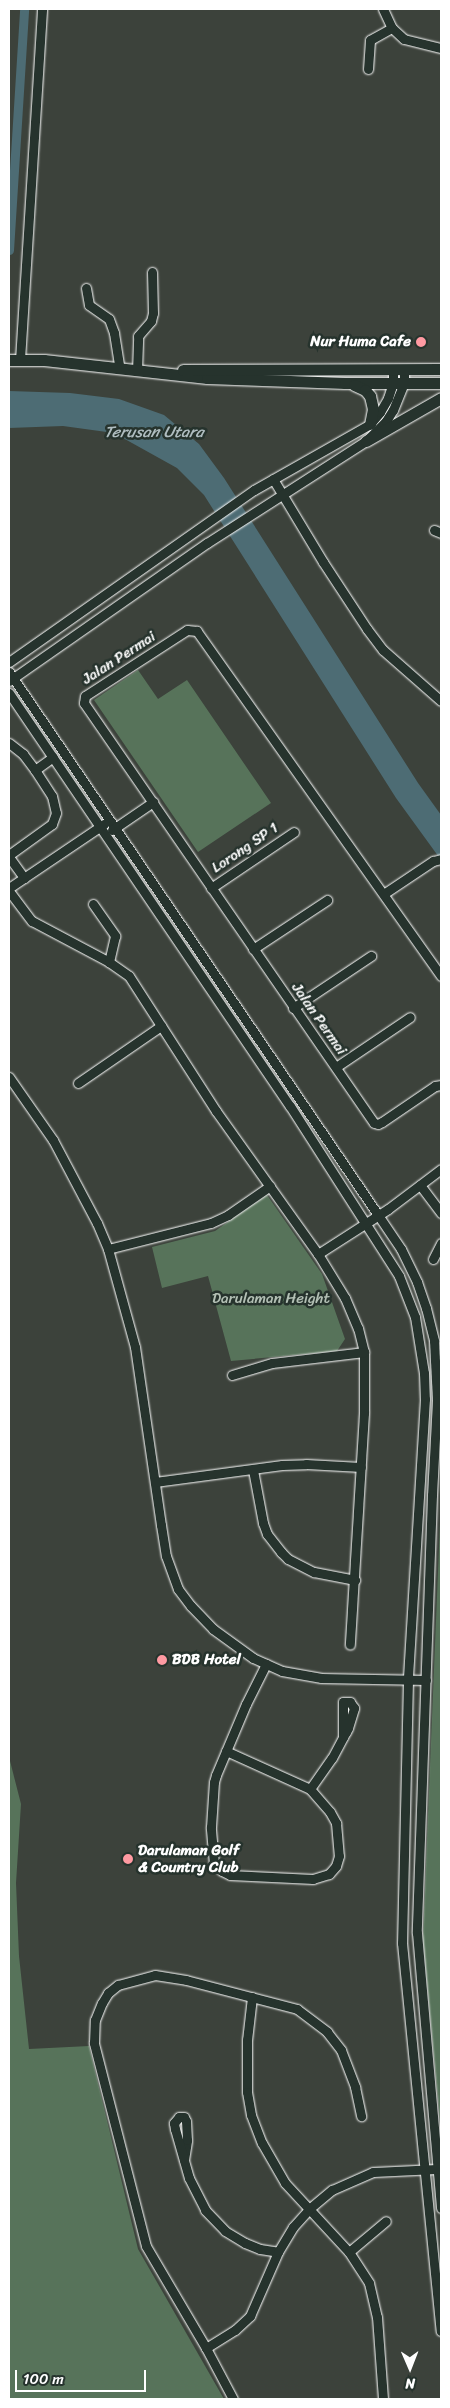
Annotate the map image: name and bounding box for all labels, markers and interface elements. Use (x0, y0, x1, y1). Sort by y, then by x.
place label: Nur Huma Cafe (310, 333, 411, 351)
marker: Nur Huma Cafe (415, 336, 427, 348)
water label: Terusan Utara (104, 422, 204, 442)
street label: Jalan Permai (79, 627, 159, 689)
street label: Lorong SP 1 (208, 819, 282, 877)
street label: Jalan Permai (287, 979, 351, 1059)
park label: Darulaman Height (212, 1290, 330, 1308)
place label: BDB Hotel (172, 1651, 241, 1669)
marker: BDB Hotel (156, 1654, 168, 1666)
place label: Darulaman Golf & Country Club (138, 1841, 239, 1876)
marker: Darulaman Golf & Country Club (122, 1853, 134, 1865)
north arrow (385, 2343, 435, 2393)
scale bar (18, 2360, 149, 2392)
text: 100 m (23, 2366, 64, 2392)
text: N (405, 2371, 415, 2396)

